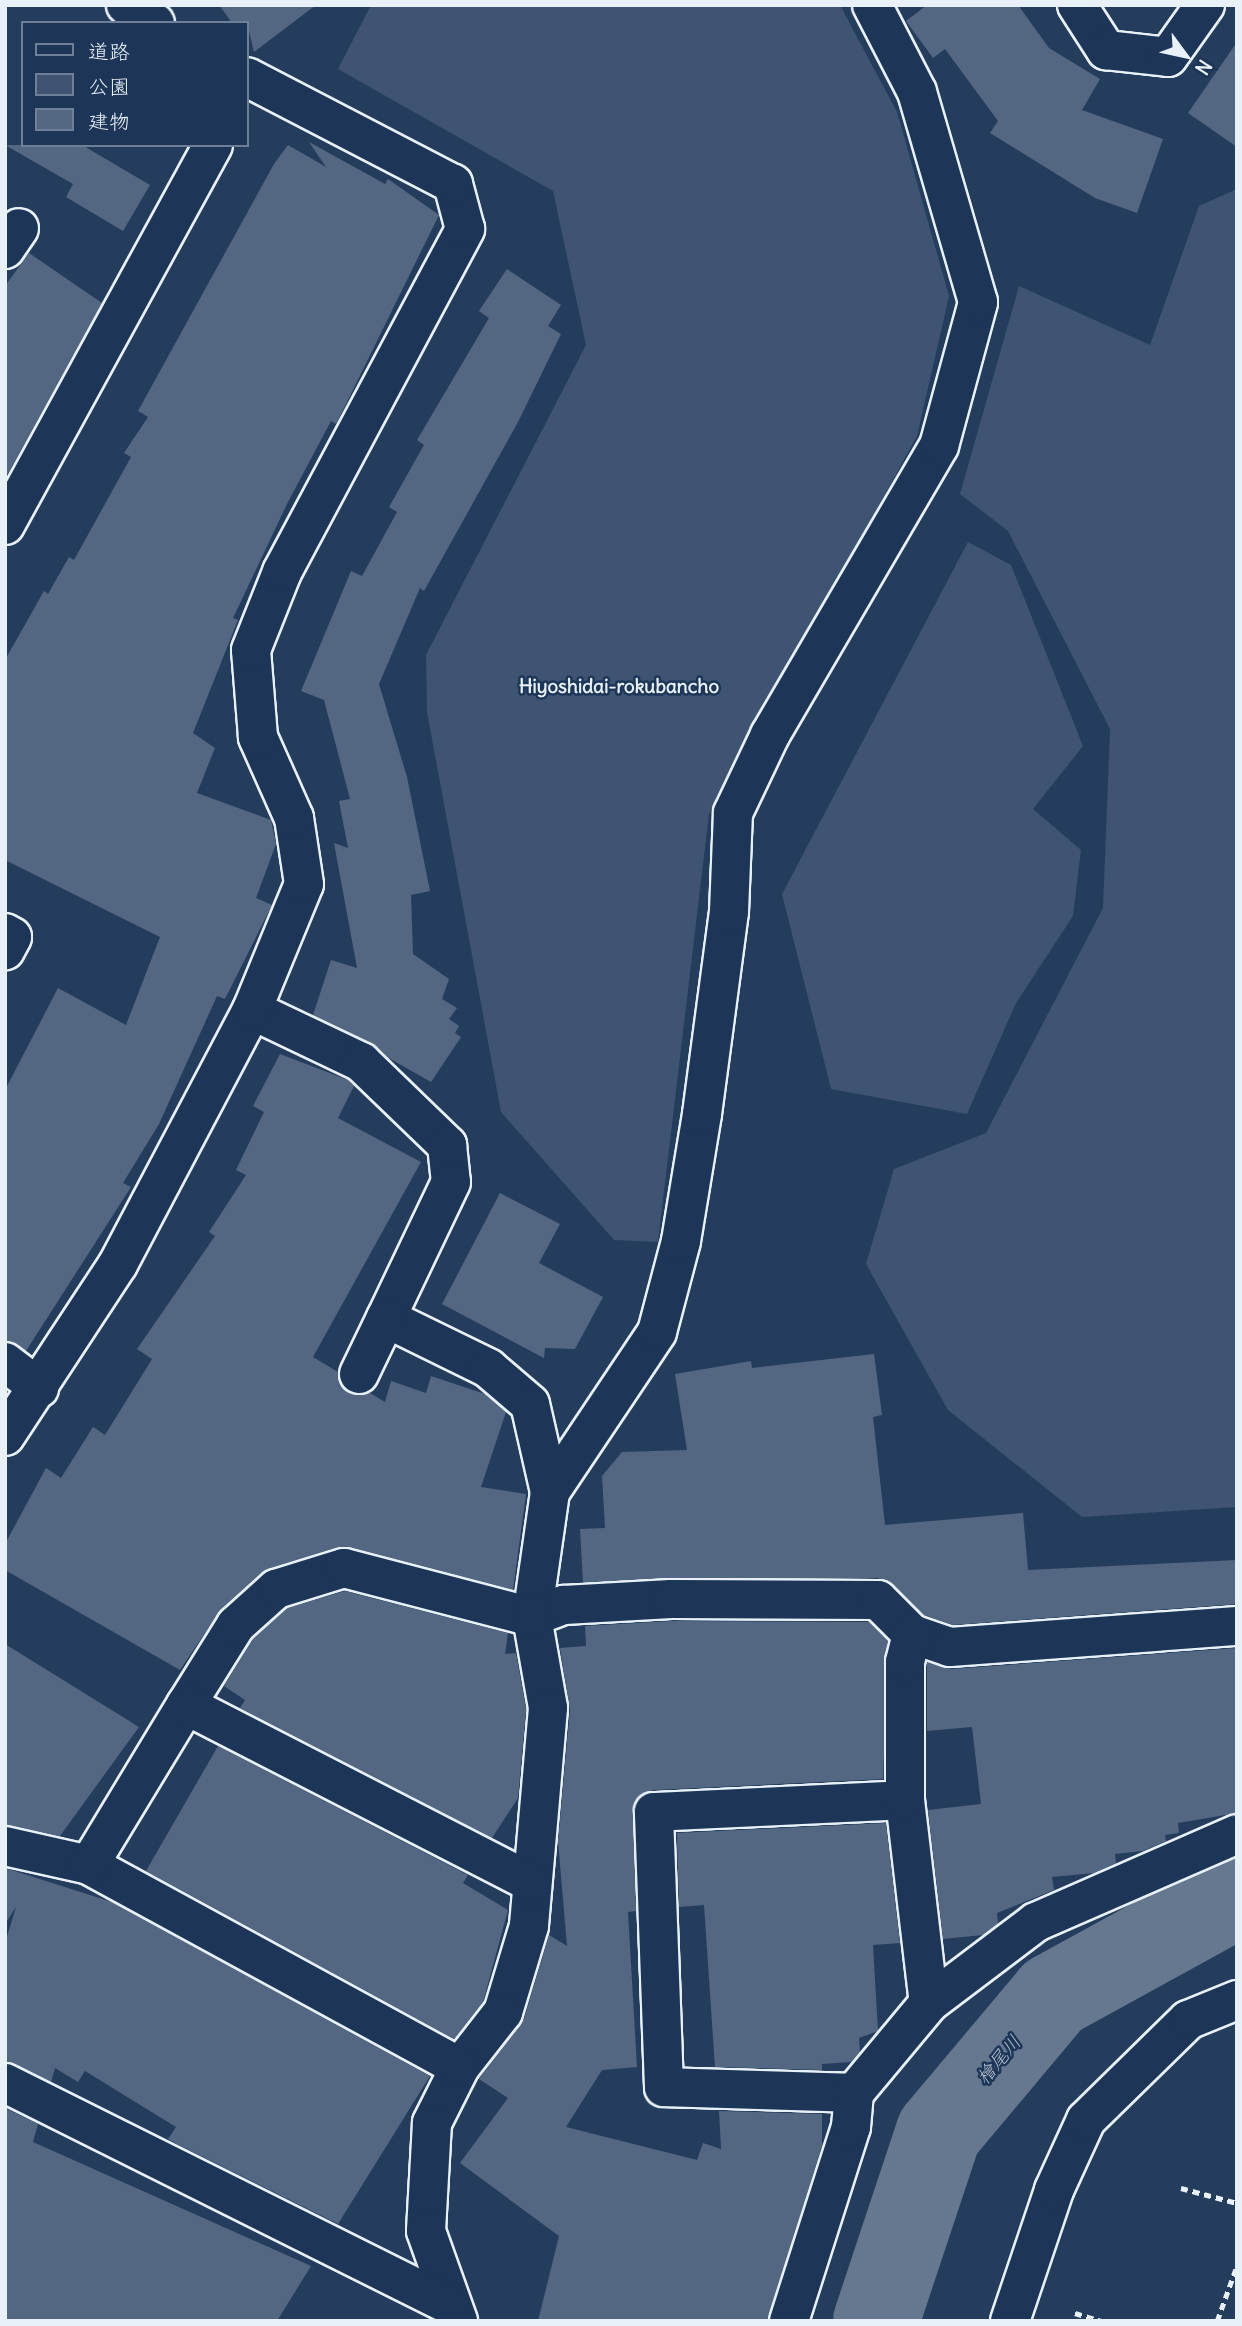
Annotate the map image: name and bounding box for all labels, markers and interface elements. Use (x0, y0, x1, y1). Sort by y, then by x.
legend (21, 21, 248, 147)
north arrow (1151, 21, 1221, 91)
text: 道路 (88, 38, 130, 65)
text: N (1190, 55, 1217, 79)
text: 公園 (88, 73, 130, 100)
text: 建物 (88, 108, 130, 135)
district label: Hiyoshidai-rokubancho (519, 676, 719, 698)
water label: 檜尾川 (972, 2031, 1026, 2089)

